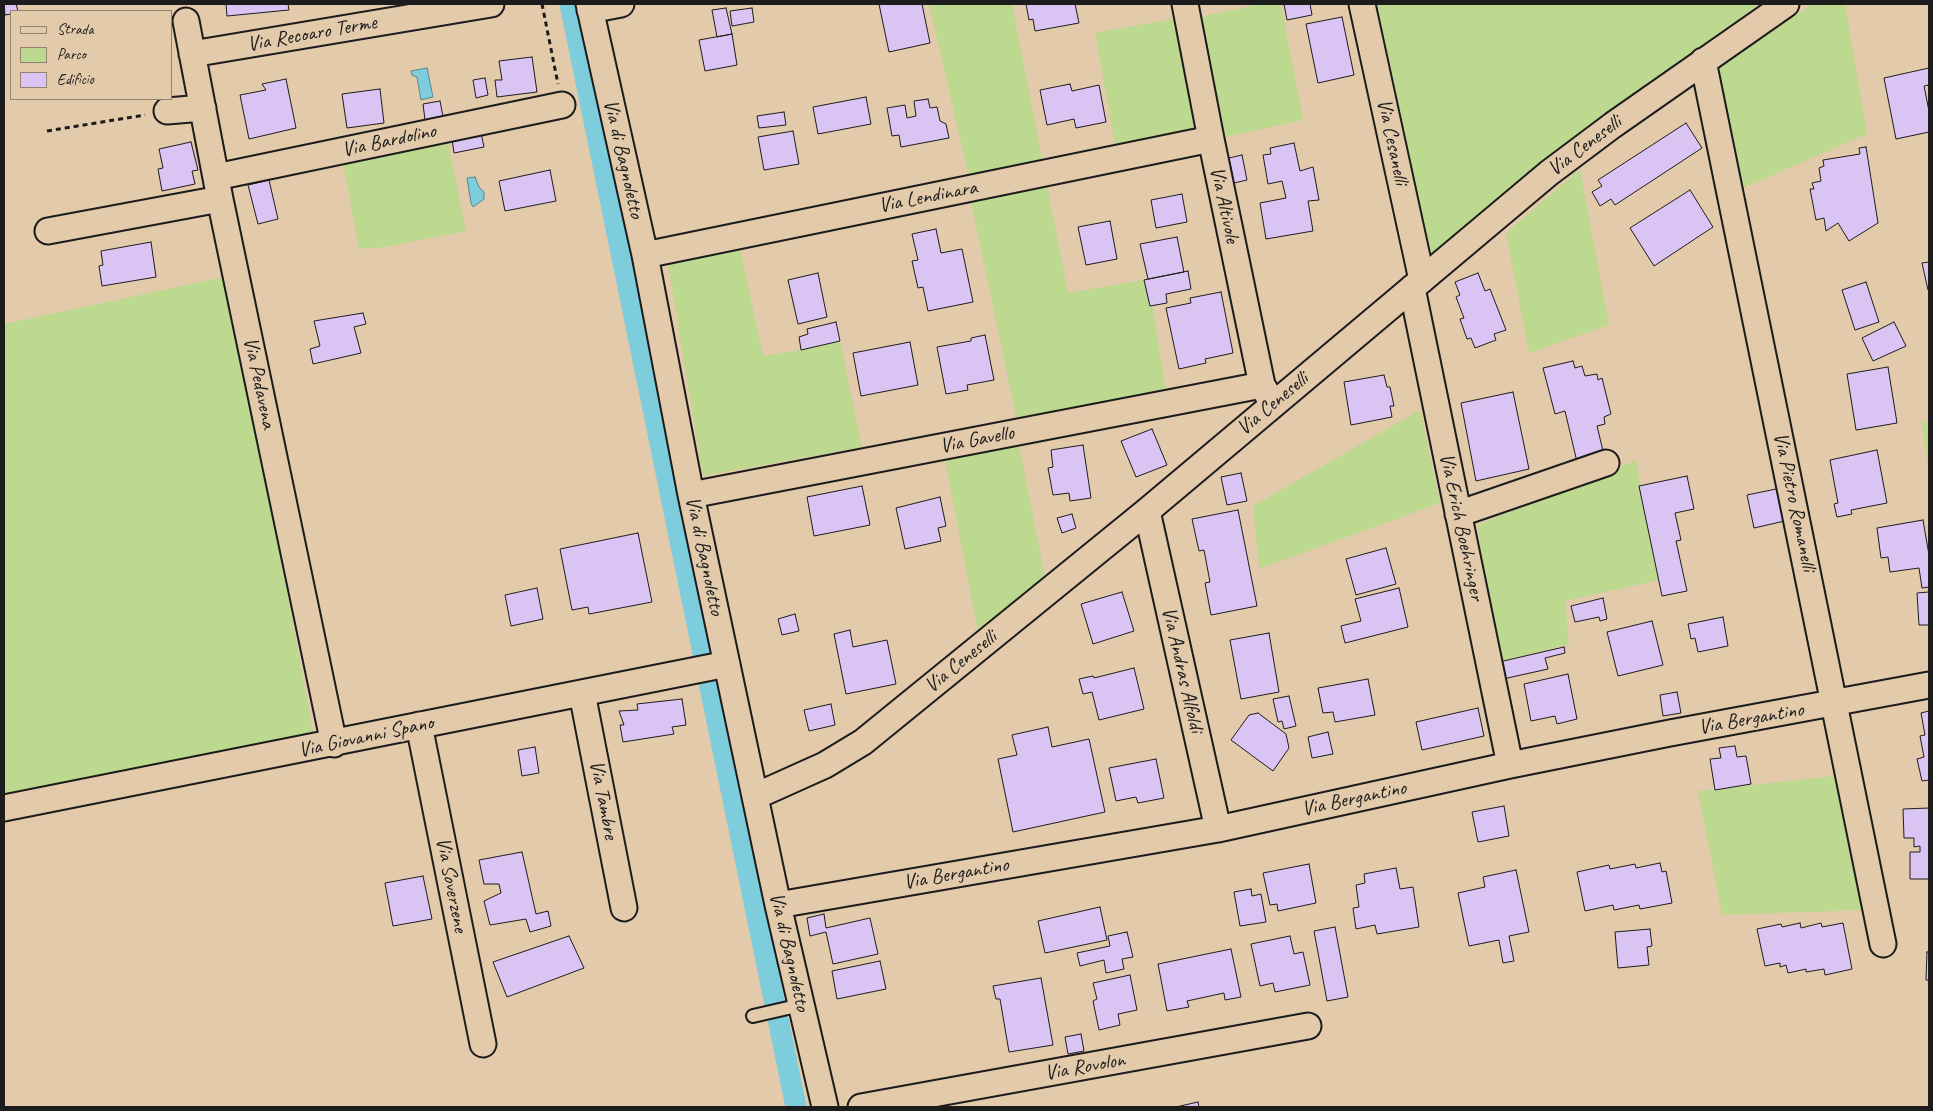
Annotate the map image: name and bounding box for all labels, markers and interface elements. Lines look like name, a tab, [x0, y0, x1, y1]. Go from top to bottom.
legend	[10, 10, 172, 100]
street label: Via Recoaro Terme	[245, 10, 379, 58]
text: Strada	[57, 20, 93, 39]
text: Parco	[57, 45, 86, 64]
text: Edificio	[57, 70, 94, 89]
street label: Via di Bagnoletto	[597, 97, 649, 221]
street label: Via Cesanelli	[1371, 97, 1413, 187]
street label: Via Ceneselli	[1543, 110, 1627, 182]
street label: Via Bardolino	[340, 119, 438, 163]
street label: Via Altivole	[1204, 165, 1244, 245]
street label: Via Lendinara	[877, 175, 979, 219]
street label: Via Pedavena	[237, 335, 281, 431]
street label: Via Ceneselli	[1232, 367, 1314, 441]
street label: Via Gavello	[938, 420, 1016, 460]
street label: Via Pietro Romanelli	[1767, 430, 1821, 574]
street label: Via Erich Boehringer	[1433, 451, 1489, 603]
street label: Via di Bagnoletto	[679, 494, 729, 618]
street label: Via Andras Alfoldi	[1155, 605, 1209, 735]
street label: Via Ceneselli	[920, 625, 1002, 699]
street label: Via Bergantino	[1697, 697, 1805, 741]
street label: Via Giovanni Spano	[296, 710, 436, 764]
street label: Via Tambre	[583, 758, 623, 842]
street label: Via Bergantino	[1299, 776, 1409, 822]
street label: Via Soverzene	[429, 835, 473, 935]
street label: Via Bergantino	[902, 852, 1010, 896]
street label: Via di Bagnoletto	[763, 890, 815, 1014]
street label: Via Rovolon	[1043, 1048, 1127, 1086]

